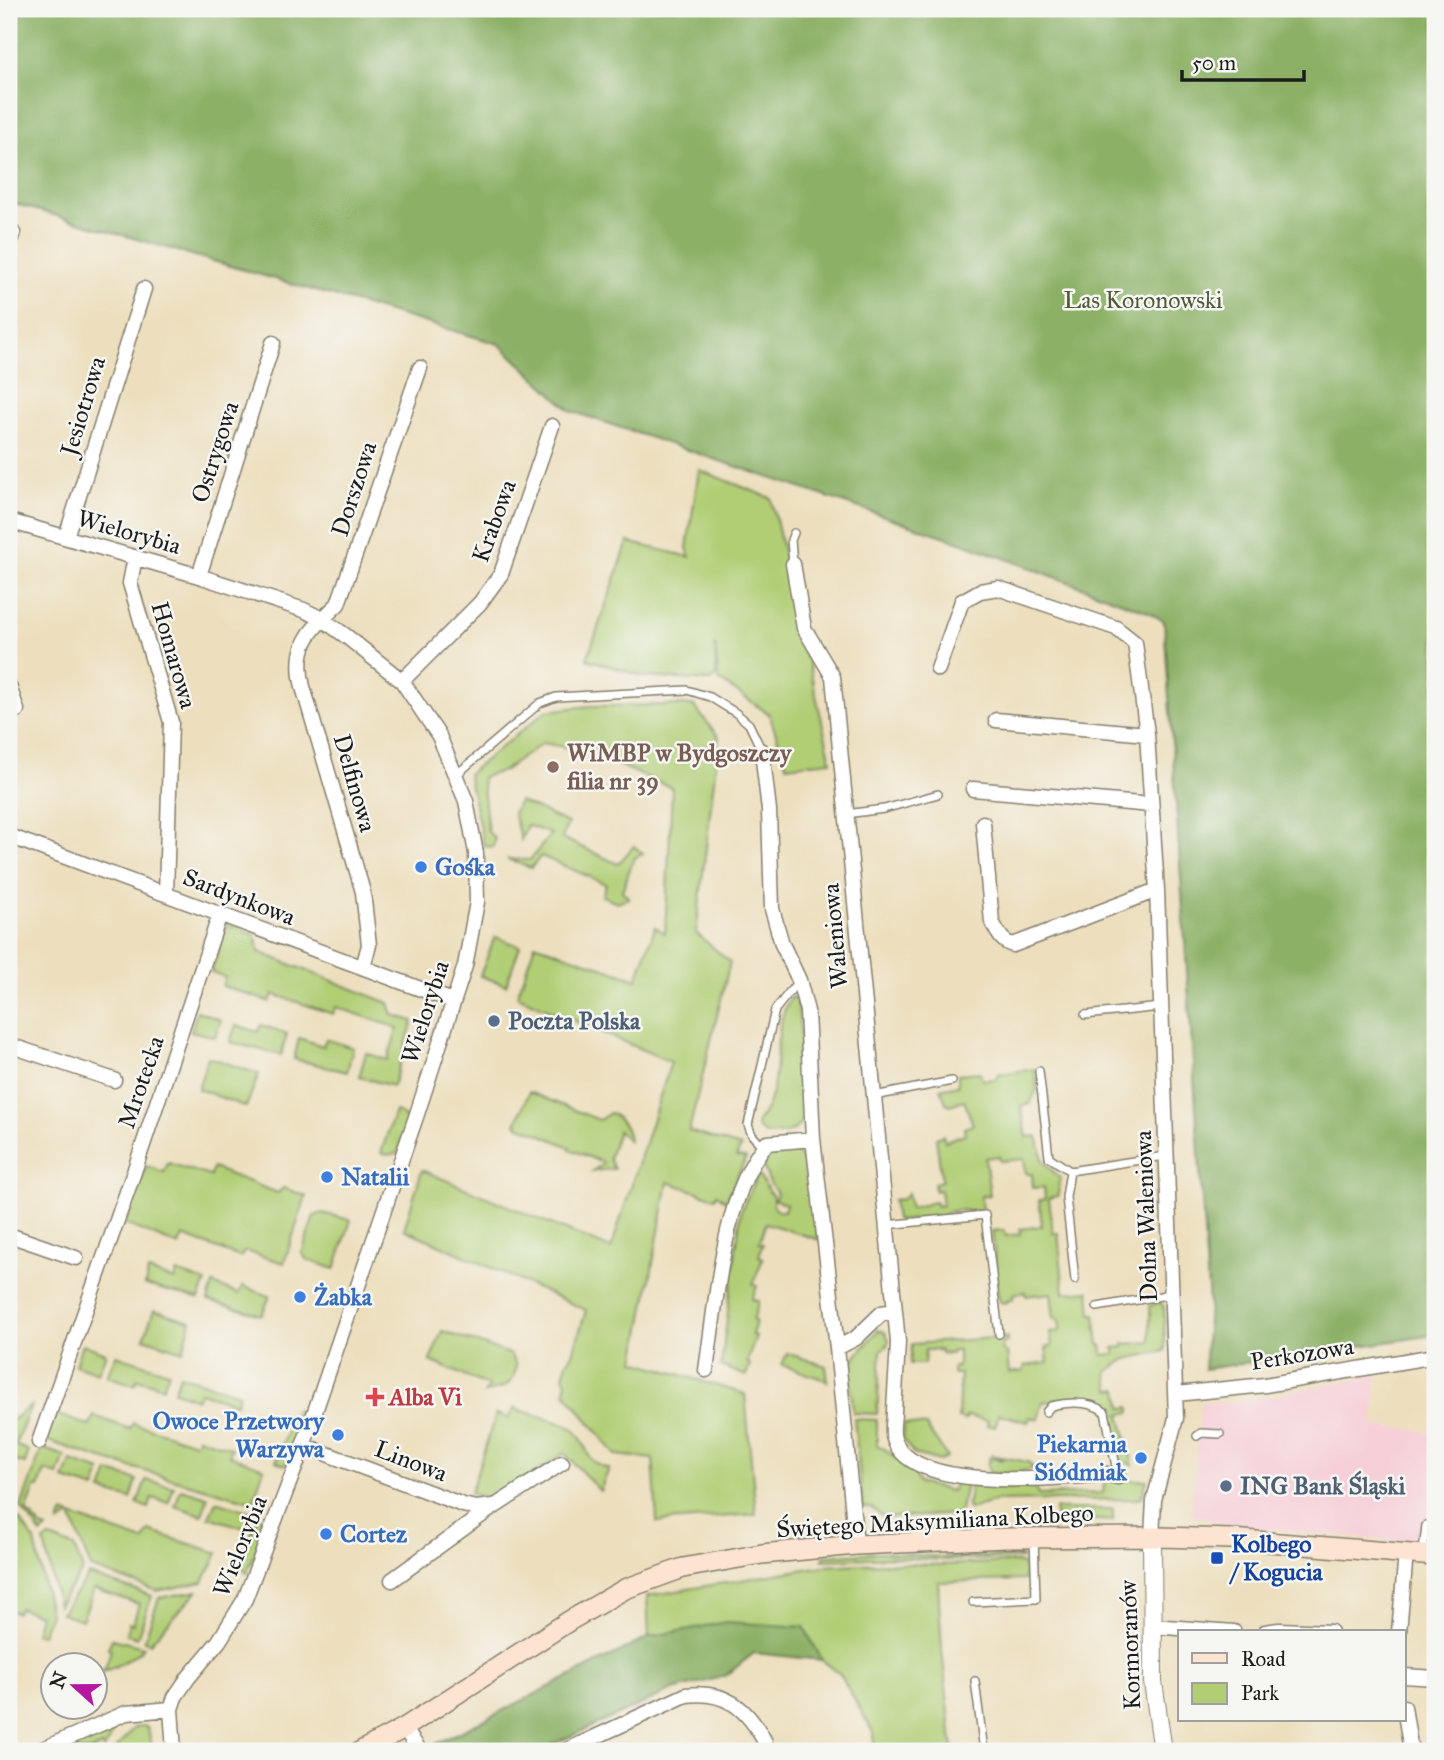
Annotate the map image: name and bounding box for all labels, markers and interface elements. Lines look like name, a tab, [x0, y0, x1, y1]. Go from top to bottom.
scale bar	[1182, 38, 1304, 82]
text: 50 m	[1192, 50, 1237, 76]
park label: Las Koronowski	[1063, 285, 1223, 315]
street label: Jesiotrowa	[53, 352, 113, 462]
street label: Ostrygowa	[185, 397, 246, 507]
street label: Dorszowa	[325, 437, 384, 540]
street label: Krabowa	[465, 475, 523, 566]
street label: Wielorybia	[74, 503, 185, 561]
street label: Homarowa	[144, 598, 204, 713]
street label: Delfinowa	[327, 731, 383, 836]
place label: WiMBP w Bydgoszczy filia nr 39	[567, 738, 793, 796]
marker: WiMBP w Bydgoszczy filia nr 39	[545, 759, 561, 775]
place label: Gośka	[435, 852, 496, 882]
marker: Gośka	[413, 859, 429, 875]
street label: Sardynkowa	[179, 862, 300, 932]
street label: Waleniowa	[815, 881, 855, 990]
street label: Wielorybia	[394, 956, 456, 1067]
place label: Poczta Polska	[508, 1006, 641, 1036]
marker: Poczta Polska	[486, 1013, 502, 1029]
street label: Mrotecka	[111, 1031, 171, 1132]
street label: Dolna Waleniowa	[1128, 1129, 1164, 1302]
place label: Natalii	[341, 1162, 410, 1192]
marker: Natalii	[319, 1169, 335, 1185]
place label: Żabka	[314, 1282, 373, 1312]
marker: Żabka	[292, 1289, 308, 1305]
street label: Perkozowa	[1248, 1331, 1357, 1377]
place label: Alba Vi	[387, 1382, 462, 1412]
marker: Alba Vi	[367, 1389, 383, 1405]
place label: Owoce Przetwory Warzywa	[152, 1406, 326, 1464]
marker: Owoce Przetwory Warzywa	[330, 1427, 346, 1443]
place label: Piekarnia Siódmiak	[1034, 1429, 1128, 1487]
street label: Linowa	[370, 1434, 452, 1489]
marker: Piekarnia Siódmiak	[1133, 1450, 1149, 1466]
place label: ING Bank Śląski	[1240, 1470, 1406, 1501]
marker: ING Bank Śląski	[1218, 1478, 1234, 1494]
street label: Wielorybia	[206, 1490, 274, 1601]
street label: Świętego Maksymiliana Kolbego	[776, 1498, 1094, 1544]
place label: Cortez	[340, 1519, 408, 1549]
marker: Cortez	[318, 1526, 334, 1542]
place label: Kolbego / Kogucia	[1229, 1529, 1324, 1587]
marker: Kolbego / Kogucia	[1209, 1550, 1225, 1566]
street label: Kormoranów	[1113, 1578, 1147, 1711]
legend	[1178, 1630, 1406, 1722]
text: Road	[1241, 1646, 1286, 1672]
north arrow	[38, 1652, 108, 1722]
text: N	[45, 1668, 72, 1692]
text: Park	[1241, 1680, 1279, 1706]

